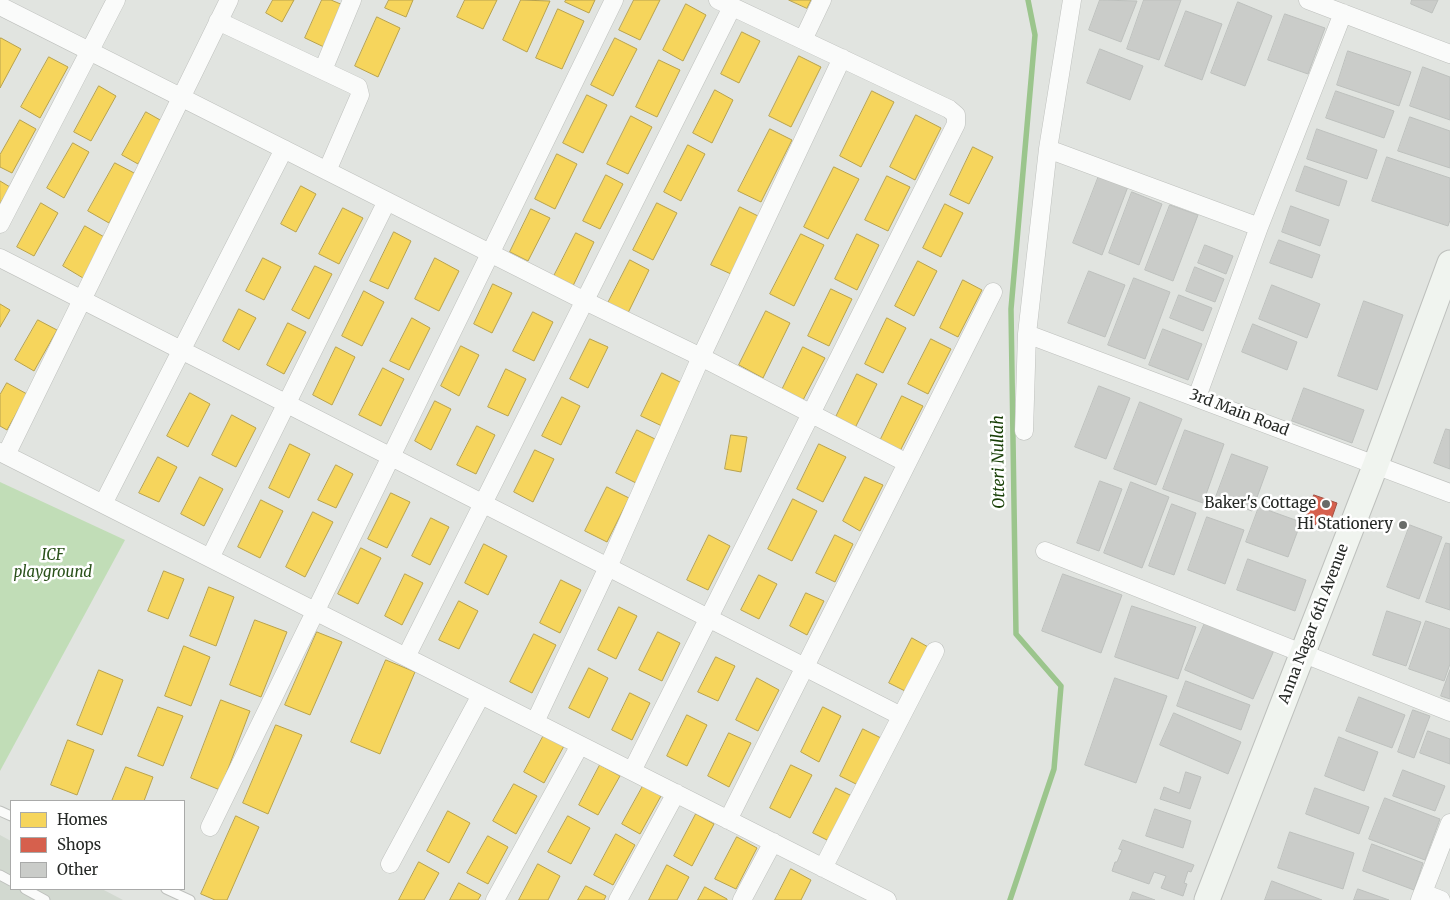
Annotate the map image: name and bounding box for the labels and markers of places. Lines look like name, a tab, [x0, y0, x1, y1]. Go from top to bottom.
place label: Baker's Cottage	[1204, 495, 1316, 513]
marker: Baker's Cottage	[1320, 498, 1332, 510]
place label: Hi Stationery	[1297, 516, 1393, 534]
marker: Hi Stationery	[1397, 519, 1409, 531]

